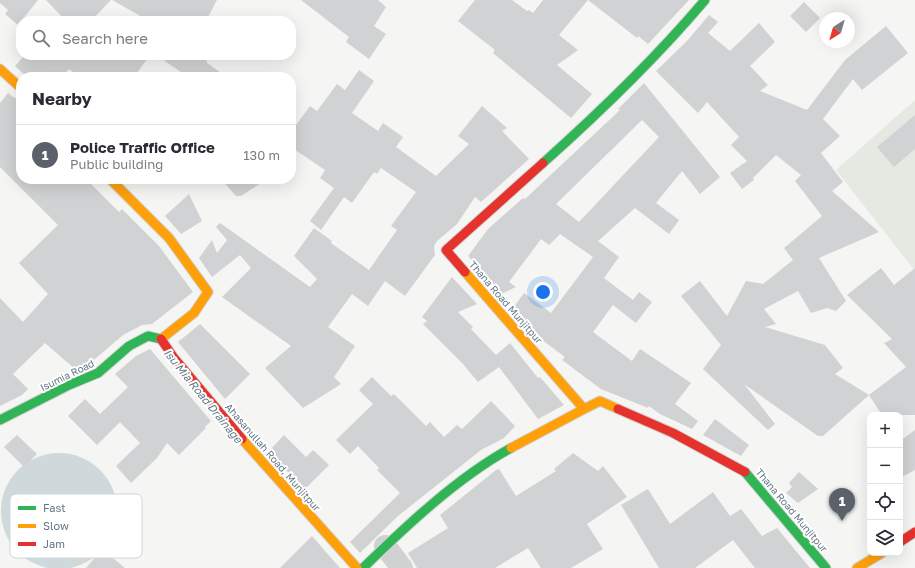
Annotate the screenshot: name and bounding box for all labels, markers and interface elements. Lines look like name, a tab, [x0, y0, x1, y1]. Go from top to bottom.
north arrow	[819, 12, 855, 48]
search box	[16, 16, 296, 60]
icon: search	[30, 27, 52, 49]
text: Search here	[62, 29, 148, 47]
text: Nearby	[32, 88, 92, 109]
text: Police Traffic Office	[70, 138, 215, 156]
text: 1	[42, 147, 48, 163]
text: 130 m	[243, 147, 280, 163]
text: Public building	[70, 156, 163, 172]
street label: Thana Road Munjitpur	[467, 258, 545, 346]
your location	[533, 282, 553, 302]
water label: Isu Mia Road Drainage	[161, 346, 246, 447]
street label: Isumia Road	[38, 357, 96, 393]
street label: Ahasanullah Road, Munjitpur	[223, 401, 323, 513]
map controls	[867, 412, 903, 556]
button: +	[867, 412, 903, 448]
button: −	[867, 448, 903, 484]
street label: Thana Road Munjitpur	[753, 466, 831, 554]
button: locate	[867, 484, 903, 520]
pin: 1	[829, 488, 855, 521]
legend	[10, 494, 142, 558]
text: Fast	[43, 501, 66, 514]
text: Slow	[43, 519, 69, 532]
button: layers	[867, 520, 903, 556]
text: Jam	[43, 537, 65, 550]

